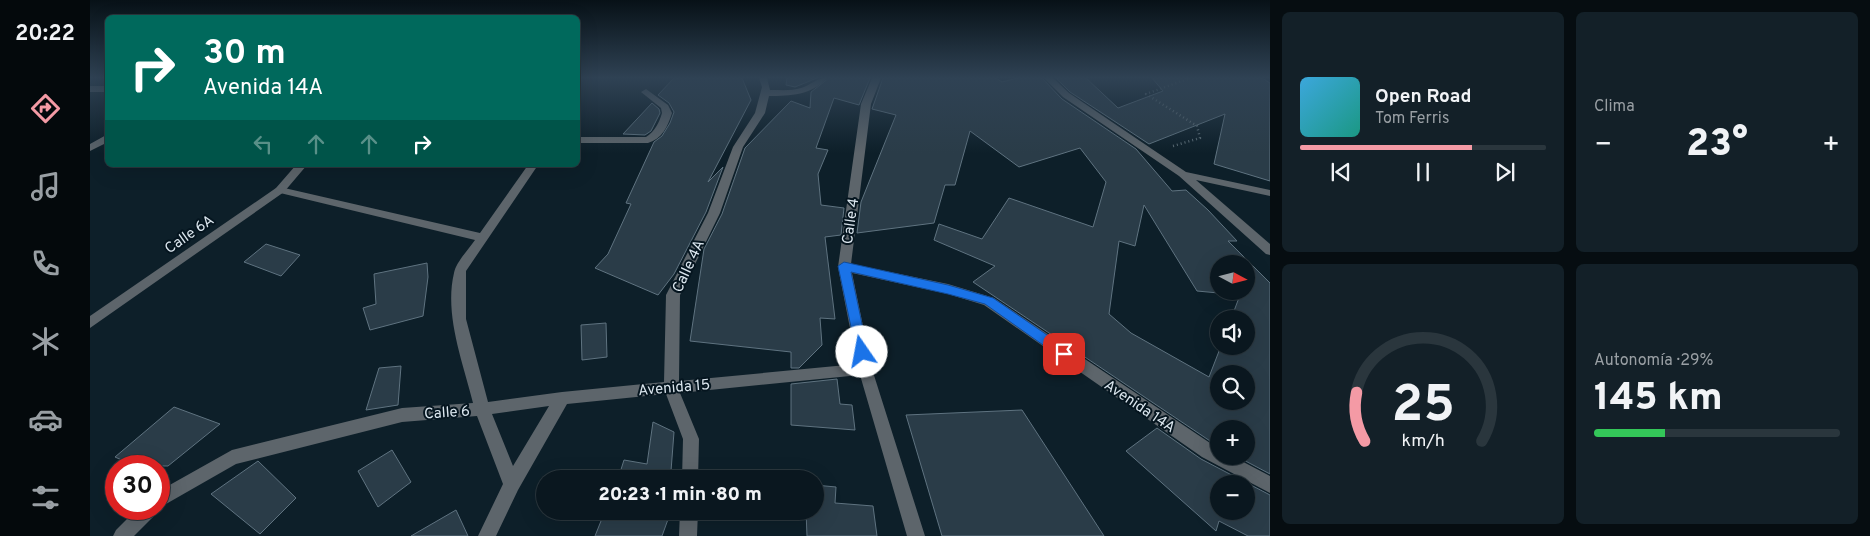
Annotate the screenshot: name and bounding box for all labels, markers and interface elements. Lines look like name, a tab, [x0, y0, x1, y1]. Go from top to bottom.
text: 20:22	[15, 21, 75, 48]
text: 30 m	[203, 32, 286, 76]
icon: right	[120, 35, 185, 100]
text: Avenida 14A	[203, 75, 323, 102]
text: Open Road	[1375, 85, 1471, 109]
icon: directions	[28, 91, 63, 126]
text: Clima	[1594, 97, 1635, 117]
text: Tom Ferris	[1375, 109, 1449, 129]
text: 23°	[1686, 121, 1748, 170]
text: −	[1594, 128, 1612, 164]
text: +	[1822, 128, 1840, 164]
icon: left	[249, 130, 277, 158]
icon: ahead	[302, 130, 330, 158]
icon: ahead	[355, 130, 383, 158]
icon: right	[408, 130, 436, 158]
icon: previous	[1327, 158, 1355, 186]
icon: pause	[1409, 158, 1437, 186]
icon: next	[1491, 158, 1519, 186]
icon: music	[28, 169, 63, 204]
street label: Calle 4	[839, 197, 864, 245]
street label: Calle 6A	[162, 211, 218, 259]
street label: Calle 4A	[669, 237, 710, 296]
icon: phone	[28, 246, 63, 281]
north arrow	[1210, 255, 1255, 300]
map controls	[1210, 255, 1255, 520]
button: sound	[1210, 310, 1255, 355]
icon: climate	[28, 324, 63, 359]
position arrow	[835, 325, 887, 377]
pin	[1043, 333, 1085, 375]
icon: arrive	[1050, 340, 1078, 368]
text: Autonomía · 29%	[1594, 351, 1713, 371]
button: search	[1210, 365, 1255, 410]
text: 25	[1391, 374, 1455, 440]
text: 145 km	[1594, 375, 1723, 424]
street label: Avenida 15	[637, 376, 711, 401]
street label: Avenida 14A	[1100, 376, 1178, 438]
icon: car	[28, 402, 63, 437]
street label: Calle 6	[423, 402, 471, 425]
button: +	[1210, 420, 1255, 465]
text: km/h	[1401, 430, 1445, 453]
speed limit sign: 30	[105, 455, 170, 520]
button: −	[1210, 475, 1255, 520]
icon: filters	[28, 480, 63, 515]
text: 20:23 · 1 min · 80 m	[598, 483, 762, 507]

